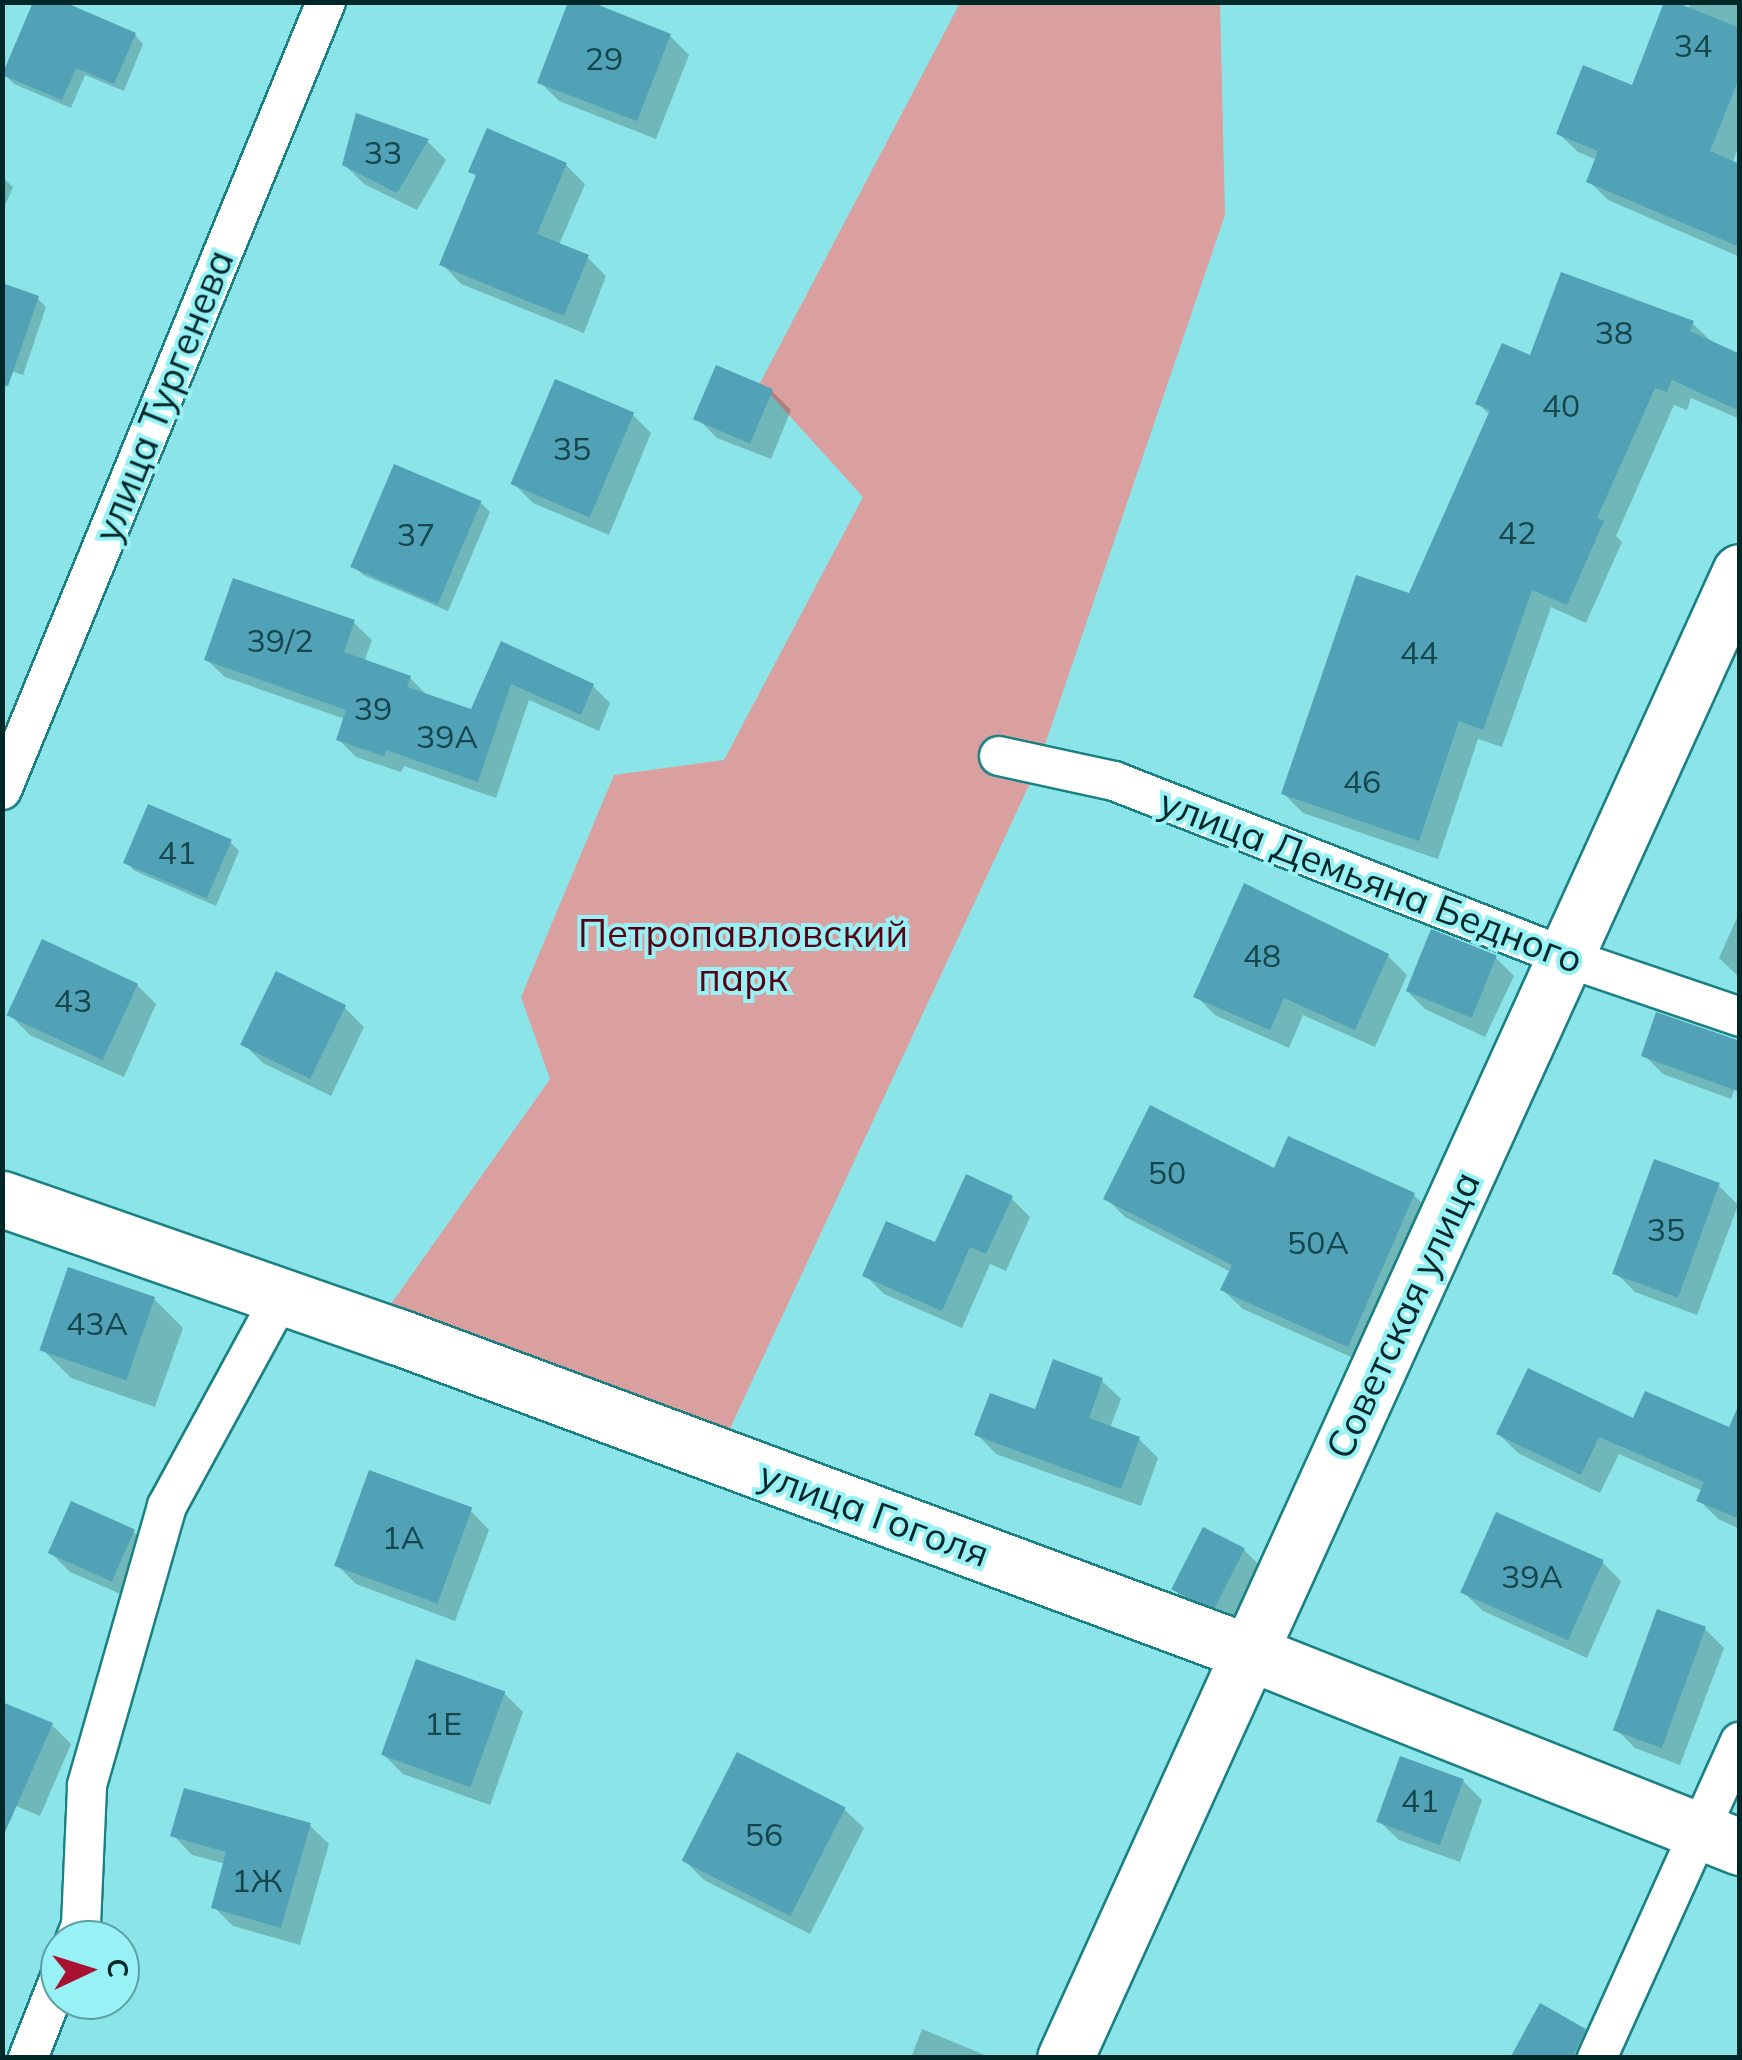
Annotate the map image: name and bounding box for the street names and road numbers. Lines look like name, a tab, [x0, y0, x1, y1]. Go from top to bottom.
street label: улица Тургенева	[85, 243, 243, 549]
street label: улица Демьяна Бедного	[1153, 779, 1589, 983]
street label: Советская улица	[1317, 1164, 1489, 1466]
street label: улица Гоголя	[753, 1451, 995, 1577]

